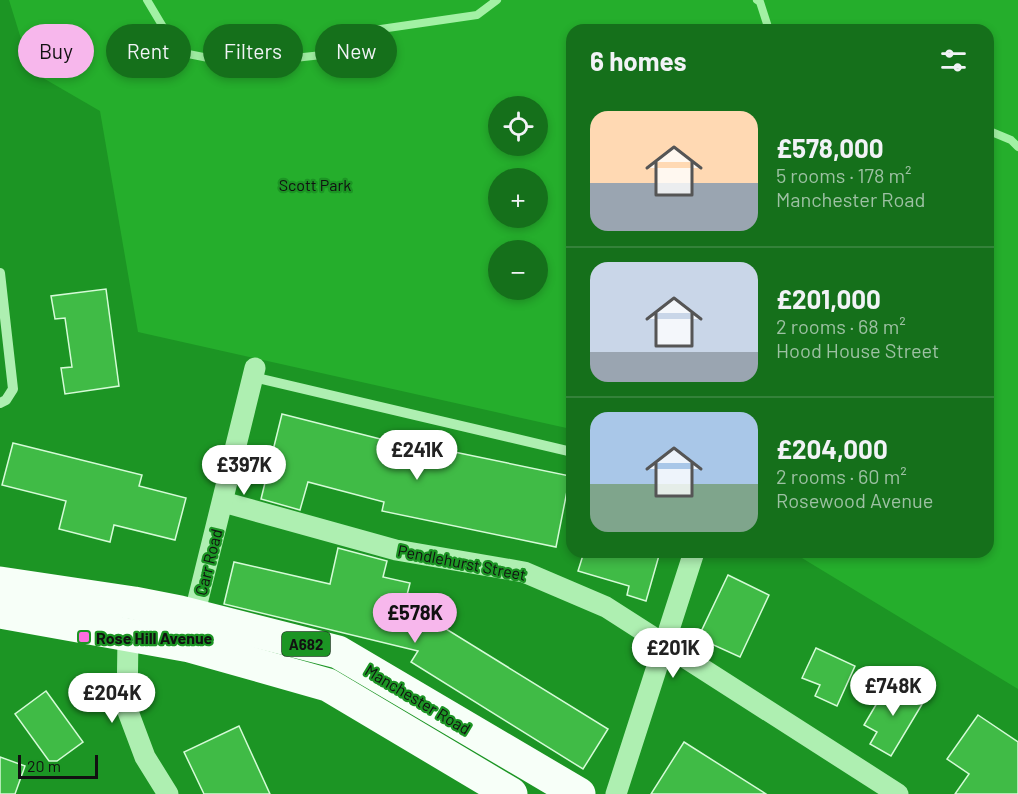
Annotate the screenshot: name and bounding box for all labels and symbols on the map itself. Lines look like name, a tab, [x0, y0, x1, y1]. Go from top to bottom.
park label: Scott Park	[279, 175, 351, 194]
pin: £241K	[375, 430, 459, 481]
pin: £397K	[202, 445, 286, 496]
street label: Carr Road	[191, 527, 225, 597]
street label: Pendlehurst Street	[396, 540, 528, 584]
pin: £578K	[373, 593, 457, 644]
place label: Rose Hill Avenue	[96, 628, 213, 647]
pin: £201K	[631, 628, 715, 679]
marker: Rose Hill Avenue	[77, 630, 91, 644]
road number: A682	[282, 632, 330, 656]
street label: Manchester Road	[362, 660, 474, 738]
pin: £748K	[851, 666, 935, 717]
pin: £204K	[70, 673, 154, 724]
scale bar	[18, 752, 98, 780]

